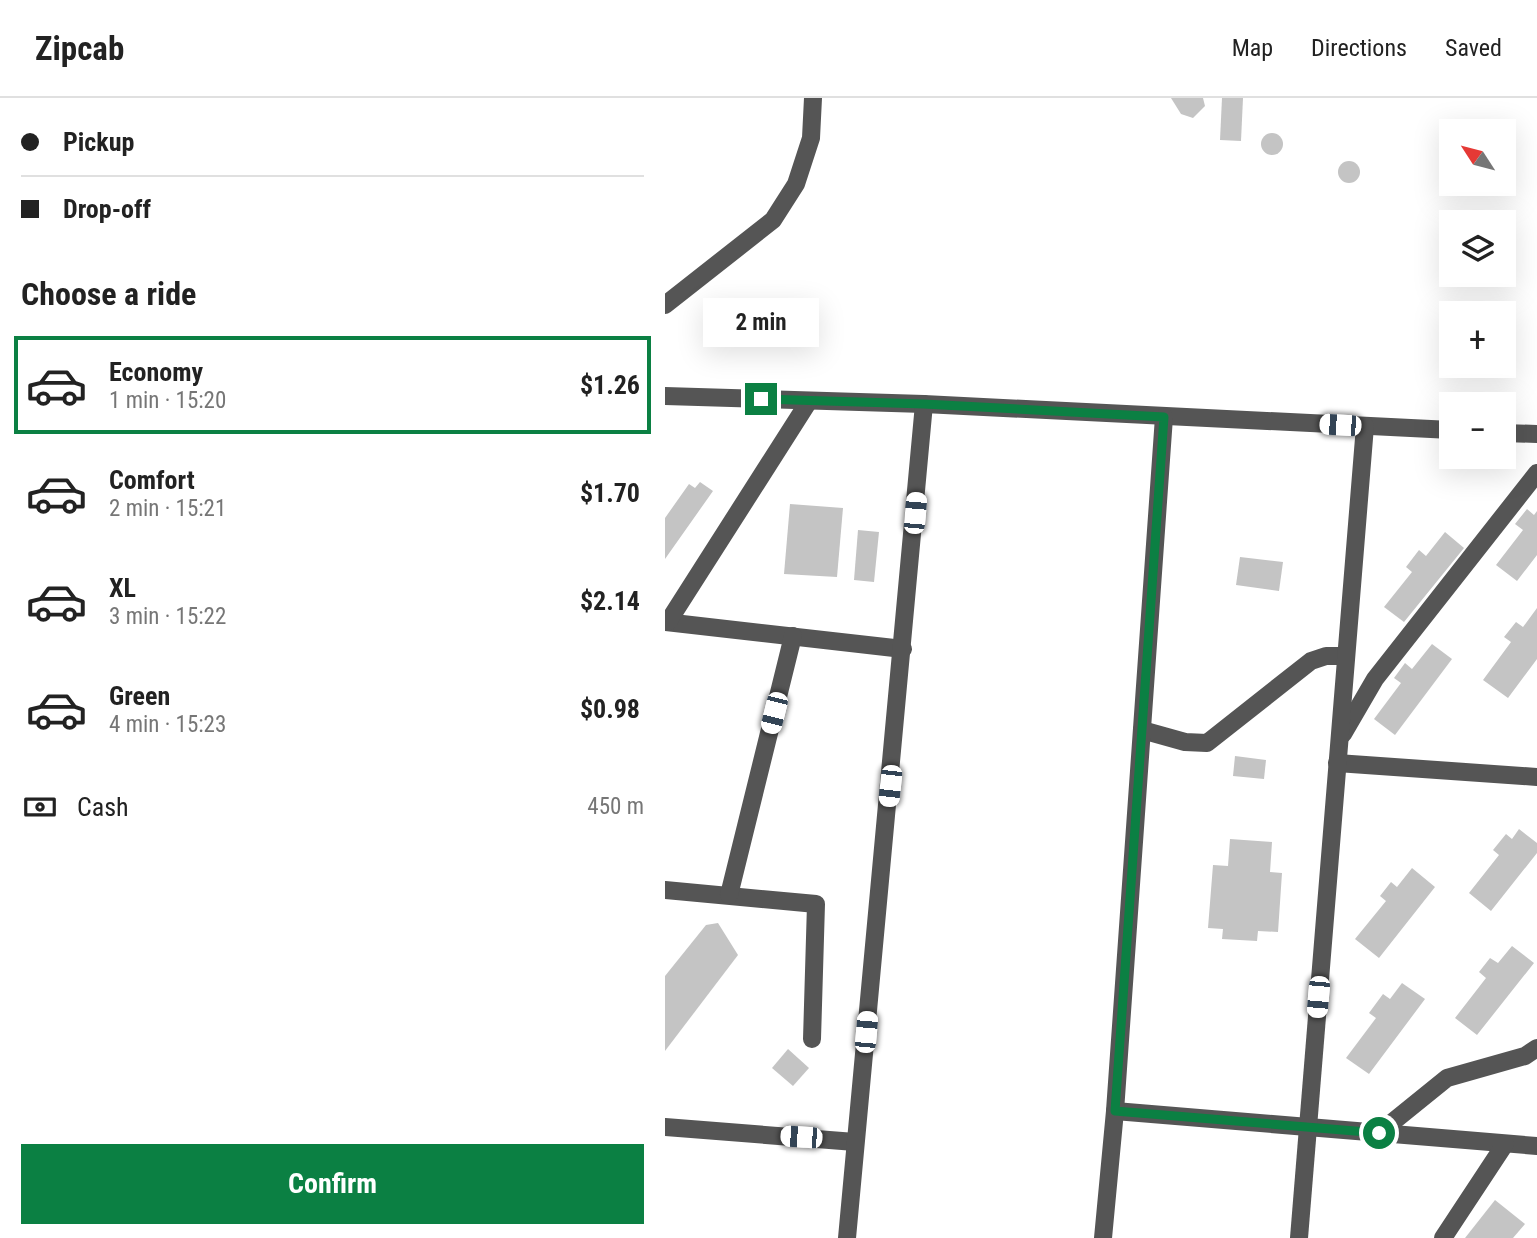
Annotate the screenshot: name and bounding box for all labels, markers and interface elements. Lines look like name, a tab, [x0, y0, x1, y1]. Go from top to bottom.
text: Zipcab	[35, 29, 124, 68]
text: Map	[1232, 34, 1273, 62]
text: Directions	[1311, 34, 1407, 62]
text: Saved	[1445, 34, 1502, 62]
north arrow	[1439, 119, 1515, 196]
map controls	[1439, 119, 1516, 469]
text: Pickup	[63, 127, 134, 157]
text: Drop-off	[63, 194, 151, 224]
button: layers	[1439, 210, 1516, 287]
text: Choose a ride	[21, 275, 196, 313]
callout: 2 min	[703, 298, 819, 346]
button: +	[1439, 301, 1516, 378]
text: 2 min	[735, 309, 787, 336]
icon: car	[25, 354, 88, 417]
text: Economy	[109, 357, 203, 387]
text: $1.26	[580, 370, 640, 400]
route end	[745, 383, 777, 415]
text: 1 min · 15:20	[109, 387, 226, 414]
button: −	[1439, 392, 1516, 469]
car	[1319, 413, 1362, 437]
icon: car	[25, 462, 88, 525]
text: Comfort	[109, 465, 195, 495]
text: $1.70	[580, 478, 640, 508]
car	[903, 491, 928, 535]
text: 2 min · 15:21	[109, 495, 226, 522]
icon: car	[25, 570, 88, 633]
text: XL	[109, 573, 136, 603]
text: $2.14	[580, 586, 640, 616]
text: 3 min · 15:22	[109, 603, 226, 630]
icon: car	[25, 678, 88, 741]
text: Green	[109, 681, 170, 711]
car	[759, 690, 790, 736]
text: $0.98	[580, 694, 640, 724]
text: 4 min · 15:23	[109, 711, 226, 738]
car	[878, 764, 903, 808]
icon: cash	[21, 788, 59, 826]
text: Cash	[77, 792, 129, 822]
text: 450 m	[587, 793, 644, 820]
car	[1306, 975, 1331, 1019]
car	[854, 1010, 879, 1054]
route start	[1363, 1117, 1395, 1149]
car	[780, 1125, 823, 1149]
button: Confirm	[21, 1144, 644, 1224]

